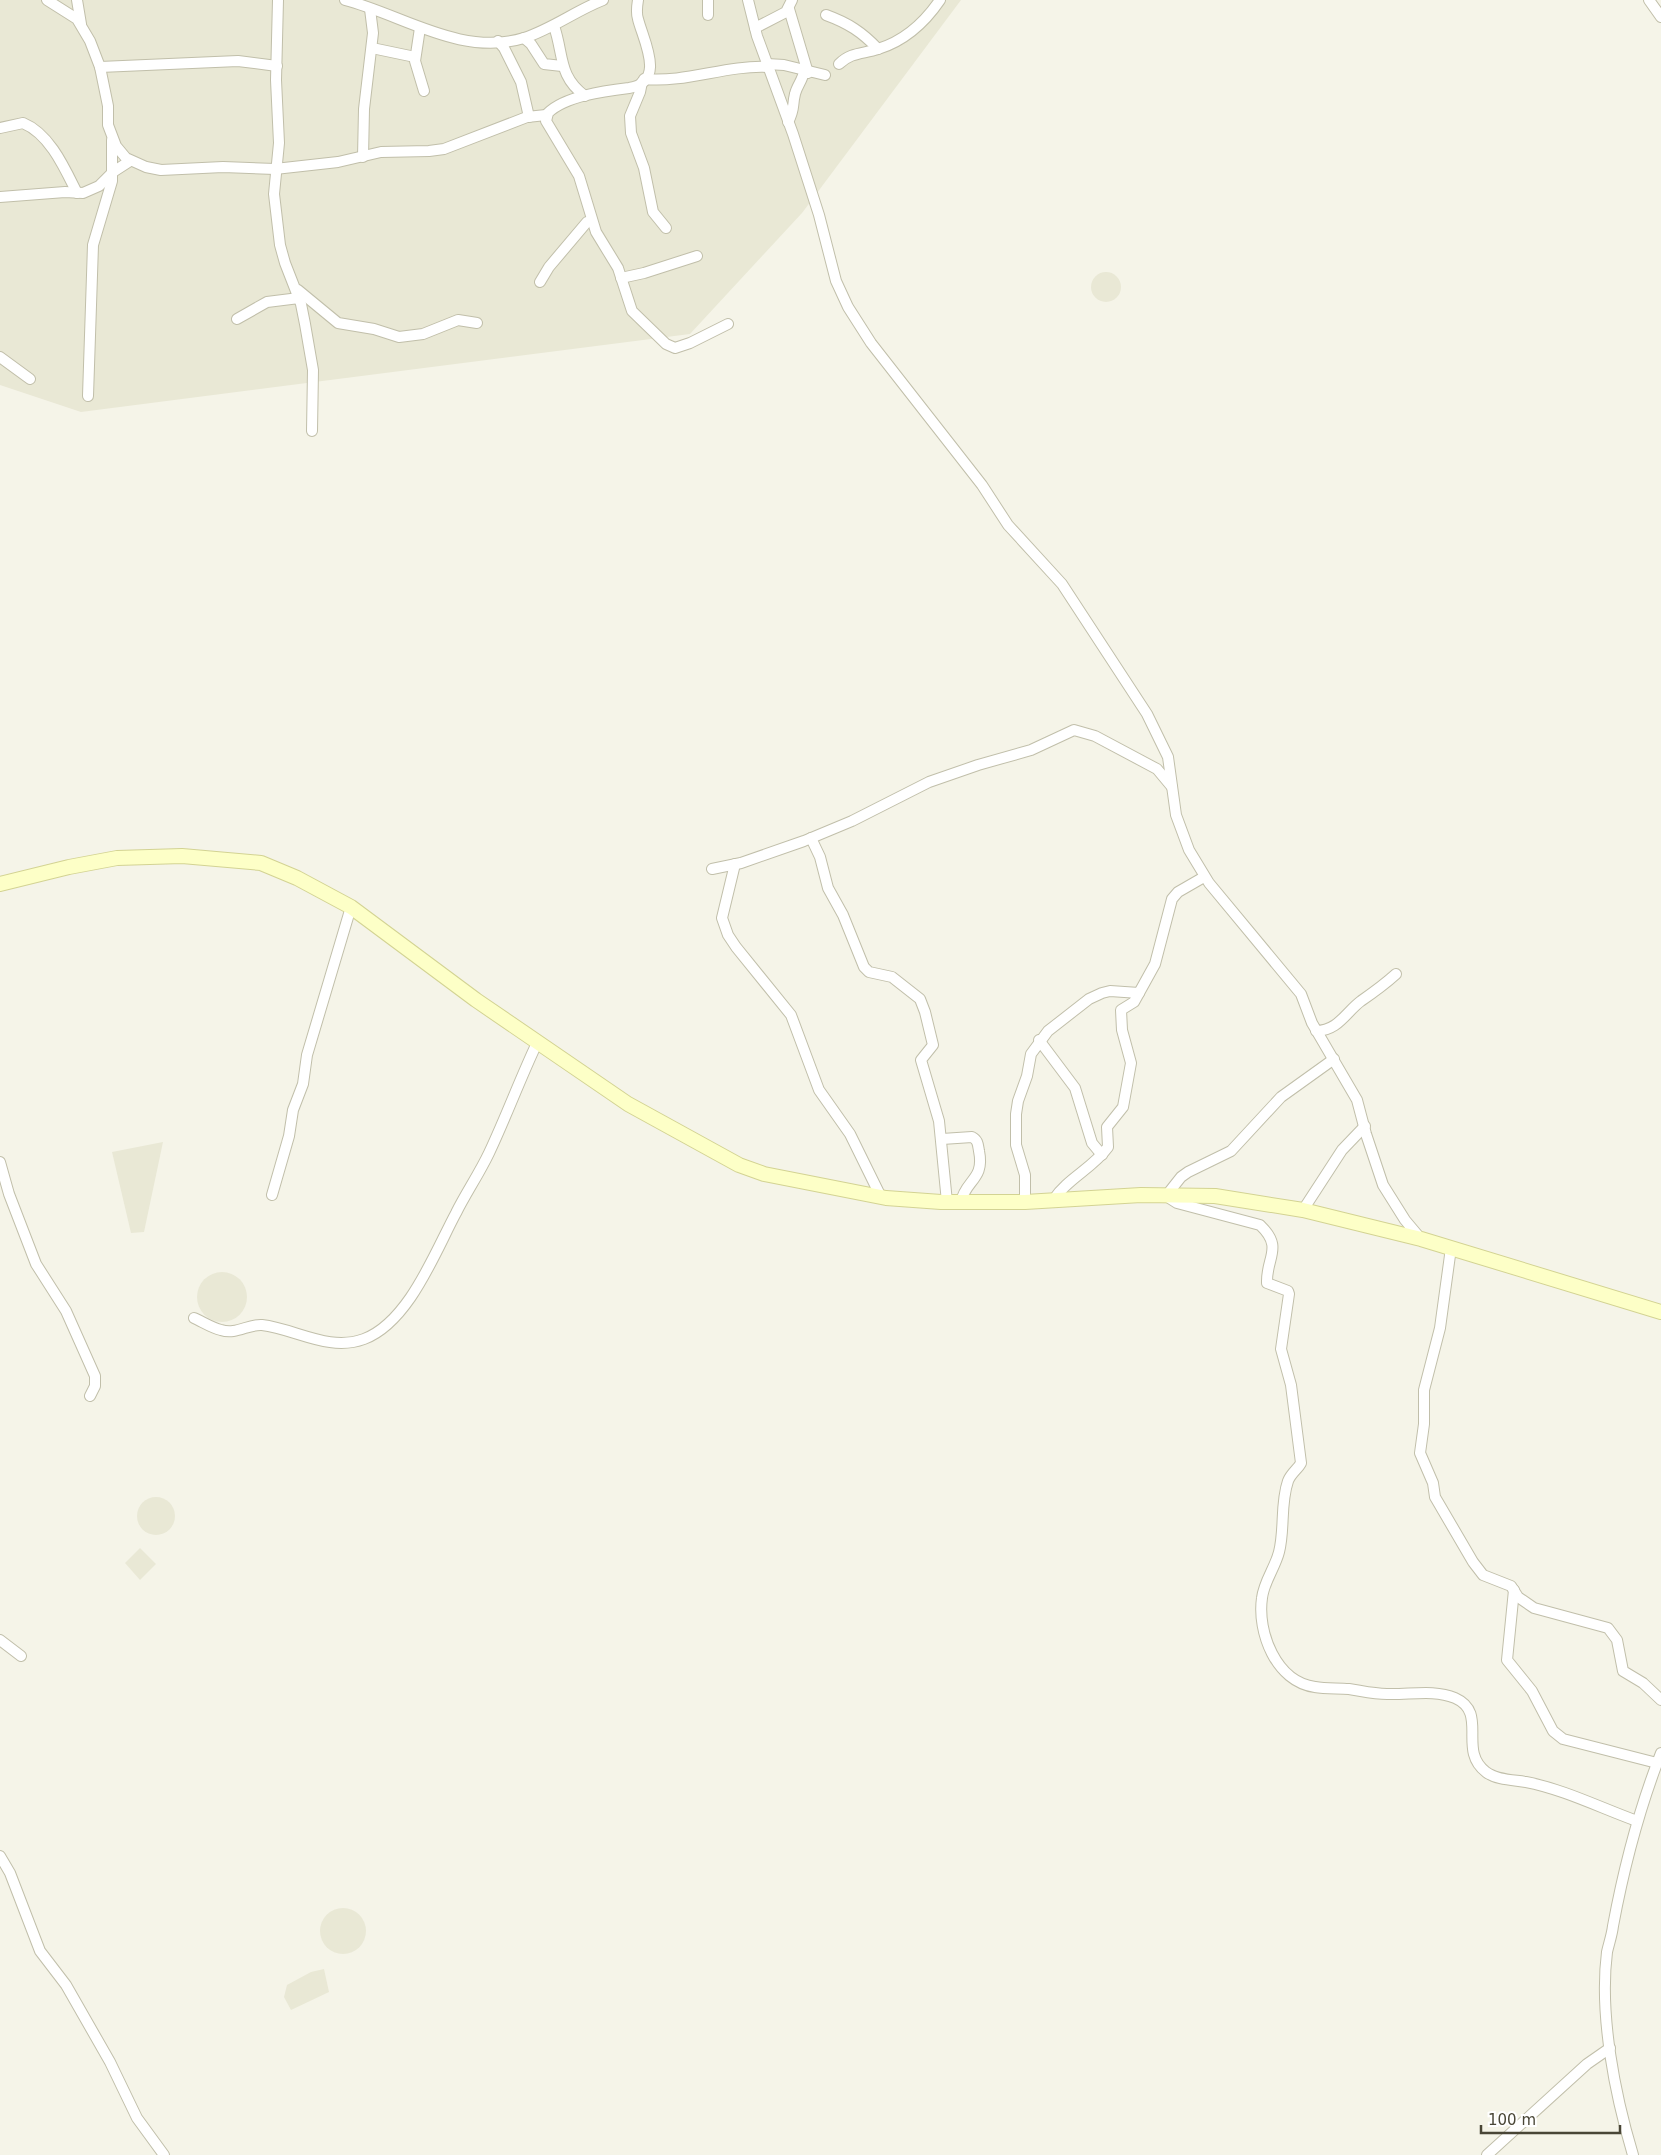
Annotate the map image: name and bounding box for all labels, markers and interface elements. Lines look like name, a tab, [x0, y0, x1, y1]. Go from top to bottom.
scale bar	[1481, 2102, 1620, 2134]
text: 100 m	[1488, 2111, 1536, 2129]

